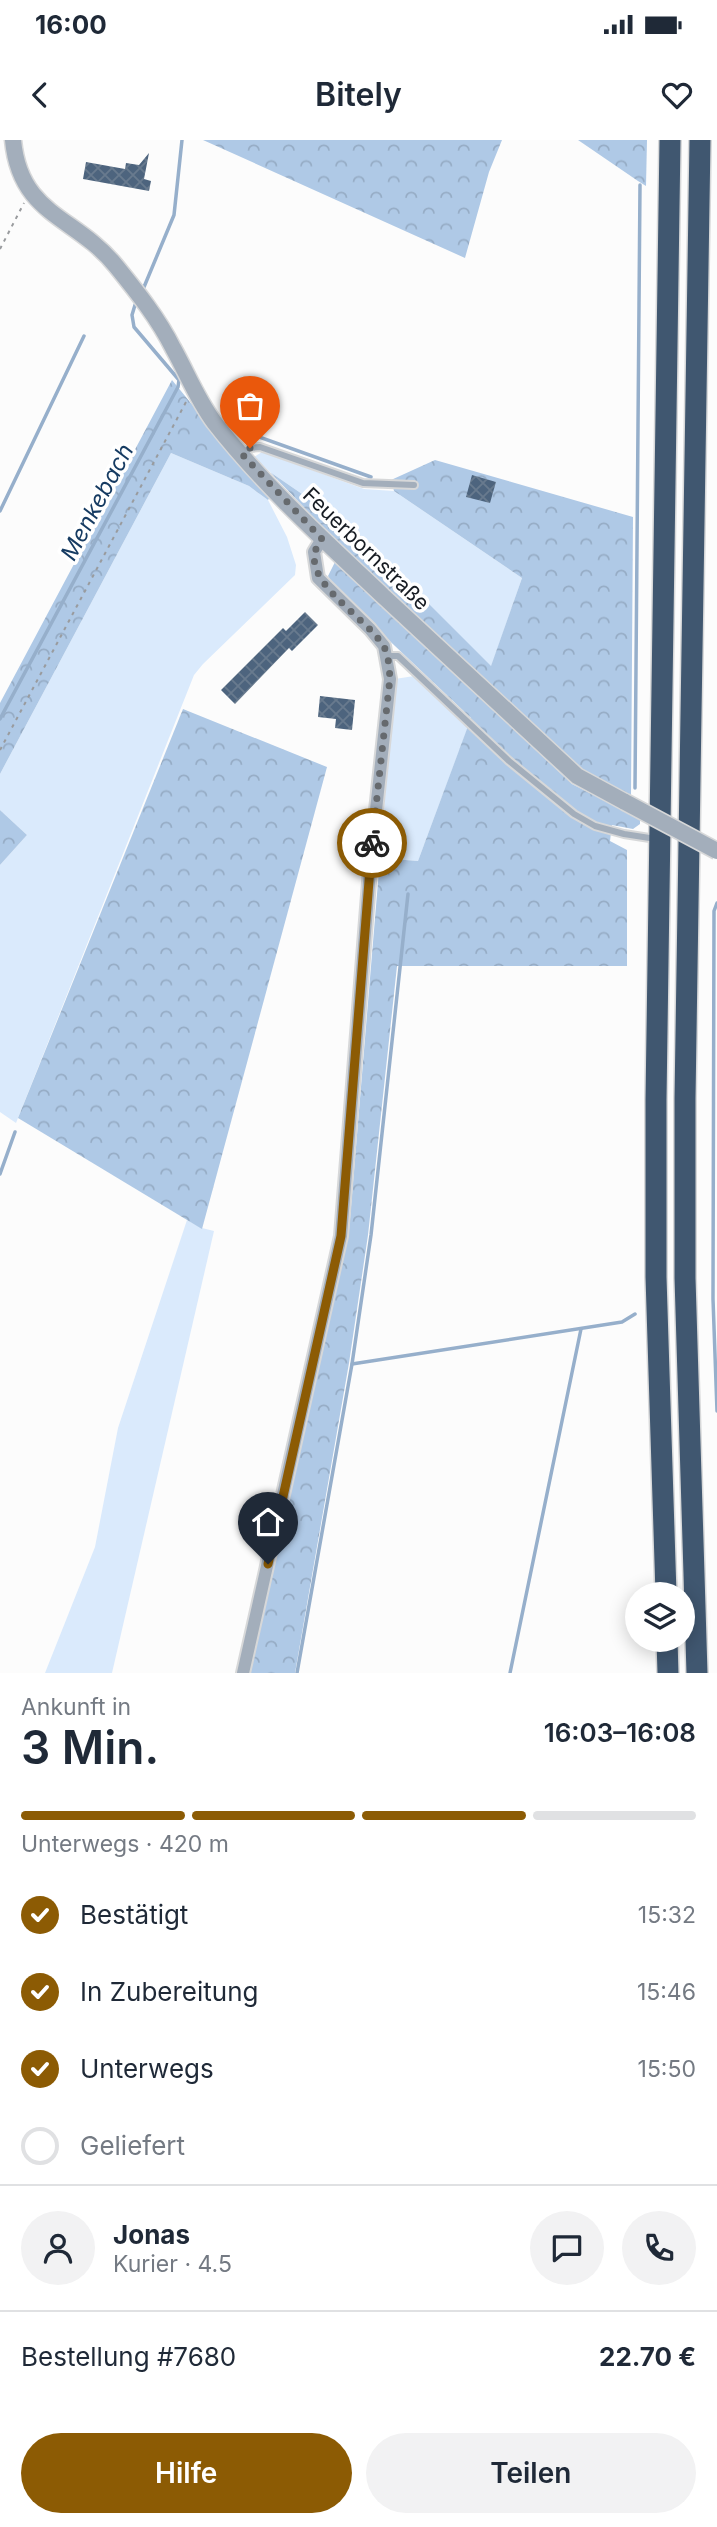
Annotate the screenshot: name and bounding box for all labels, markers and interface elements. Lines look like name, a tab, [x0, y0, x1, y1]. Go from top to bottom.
text: 16:00	[35, 9, 107, 40]
text: Bitely	[315, 75, 402, 114]
icon: back	[21, 76, 59, 114]
icon: heart	[658, 76, 696, 114]
pin	[220, 376, 280, 448]
icon: bag	[231, 387, 269, 425]
water label: Menkebach	[55, 439, 139, 565]
street label: Feuerbornstraße	[298, 482, 435, 615]
courier	[337, 808, 407, 878]
icon: bike	[353, 824, 391, 862]
pin	[238, 1492, 298, 1564]
icon: home	[249, 1503, 287, 1541]
map controls	[625, 1582, 695, 1652]
button: layers	[625, 1582, 695, 1652]
text: Ankunft in	[21, 1693, 131, 1721]
text: 16:03–16:08	[544, 1717, 696, 1748]
text: 3 Min.	[21, 1719, 159, 1775]
text: Unterwegs · 420 m	[21, 1830, 229, 1858]
icon: check	[21, 1896, 59, 1934]
text: Bestätigt	[80, 1899, 188, 1930]
text: 15:32	[638, 1901, 696, 1929]
icon: check	[21, 1973, 59, 2011]
text: In Zubereitung	[80, 1976, 258, 2007]
text: 15:46	[637, 1978, 696, 2006]
icon: check	[21, 2050, 59, 2088]
text: Unterwegs	[80, 2053, 214, 2084]
text: 15:50	[638, 2055, 696, 2083]
text: Geliefert	[80, 2130, 185, 2161]
button: person	[21, 2211, 95, 2285]
button: chat	[530, 2211, 604, 2285]
button: phone	[622, 2211, 696, 2285]
text: Jonas	[113, 2219, 190, 2250]
text: Kurier · 4.5	[113, 2250, 232, 2278]
text: Bestellung #7680	[21, 2341, 236, 2372]
text: 22.70 €	[599, 2341, 696, 2372]
button: Hilfe	[21, 2433, 352, 2513]
button: Teilen	[366, 2433, 696, 2513]

